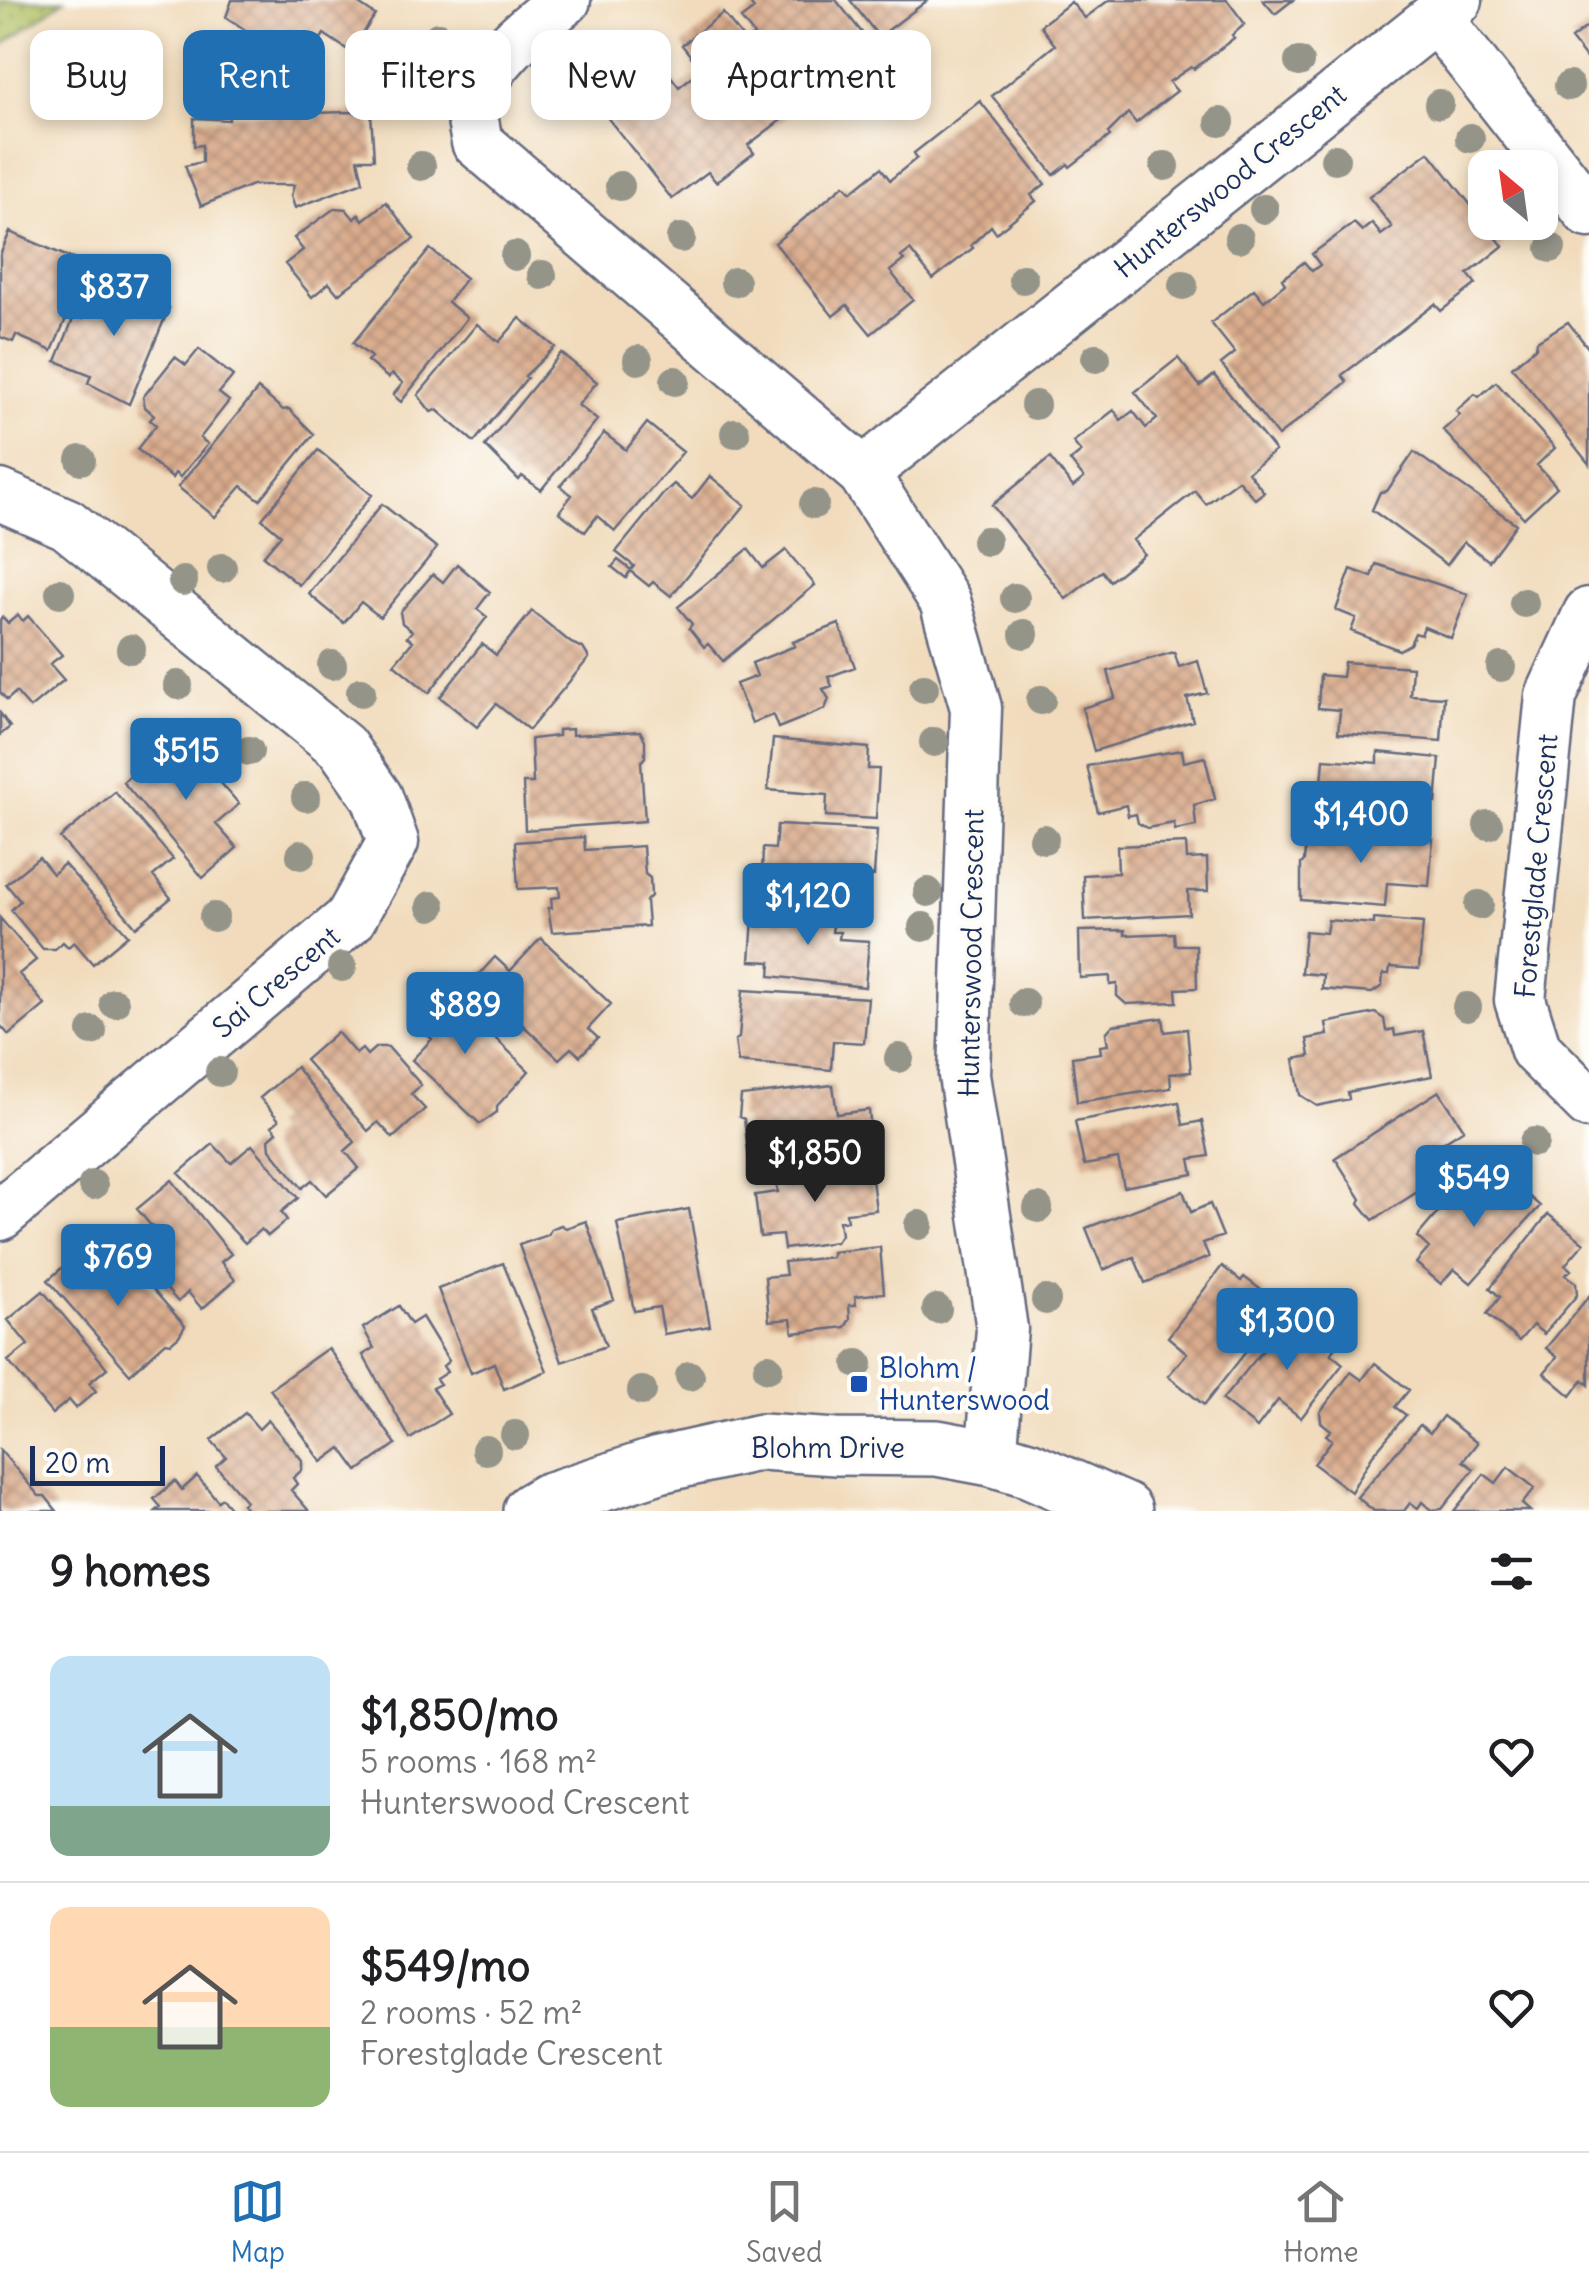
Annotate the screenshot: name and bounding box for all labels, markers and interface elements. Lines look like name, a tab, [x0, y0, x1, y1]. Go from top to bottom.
chip: Buy	[30, 30, 163, 120]
chip: Rent	[183, 30, 325, 120]
chip: Filters	[345, 30, 511, 120]
chip: New	[531, 30, 671, 120]
chip: Apartment	[691, 30, 931, 120]
street label: Hunterswood Crescent	[1107, 76, 1353, 286]
north arrow	[1468, 150, 1558, 240]
map controls	[1468, 150, 1558, 240]
pin: $837	[55, 254, 173, 339]
text: $837	[79, 266, 149, 307]
pin: $515	[127, 718, 245, 803]
text: $515	[152, 730, 220, 771]
street label: Forestglade Crescent	[1507, 732, 1565, 1000]
pin: $1,400	[1280, 781, 1442, 866]
text: $1,400	[1313, 793, 1409, 834]
street label: Hunterswood Crescent	[950, 809, 992, 1097]
pin: $1,120	[727, 863, 889, 948]
text: $1,120	[765, 875, 851, 916]
street label: Sai Crescent	[205, 918, 347, 1046]
pin: $889	[406, 972, 524, 1057]
text: $889	[429, 984, 502, 1025]
pin: $1,850	[734, 1120, 896, 1205]
text: $1,850	[768, 1132, 862, 1173]
pin: $549	[1415, 1145, 1533, 1230]
text: $549	[1437, 1157, 1511, 1198]
pin: $769	[59, 1224, 177, 1309]
text: $769	[83, 1236, 153, 1277]
pin: $1,300	[1206, 1288, 1368, 1373]
text: $1,300	[1239, 1300, 1335, 1341]
place label: Blohm / Hunterswood	[879, 1350, 1050, 1418]
marker: Blohm / Hunterswood	[848, 1373, 870, 1395]
street label: Blohm Drive	[751, 1430, 905, 1466]
scale bar	[30, 1441, 165, 1486]
text: 20 m	[45, 1445, 110, 1481]
icon: filters	[1484, 1544, 1539, 1599]
text: 9 homes	[50, 1545, 211, 1597]
text: $1,850/mo	[360, 1689, 559, 1741]
icon: home	[130, 1696, 250, 1816]
icon: heart	[1484, 1729, 1539, 1784]
text: 5 rooms · 168 m²	[360, 1741, 597, 1782]
text: Hunterswood Crescent	[360, 1782, 690, 1823]
text: $549/mo	[360, 1940, 530, 1992]
icon: home	[130, 1947, 250, 2067]
icon: heart	[1484, 1980, 1539, 2035]
text: 2 rooms · 52 m²	[360, 1992, 582, 2033]
text: Forestglade Crescent	[360, 2033, 663, 2074]
tab: Map	[230, 2174, 285, 2270]
tab: Saved	[746, 2174, 823, 2270]
tab: Home	[1283, 2174, 1359, 2270]

